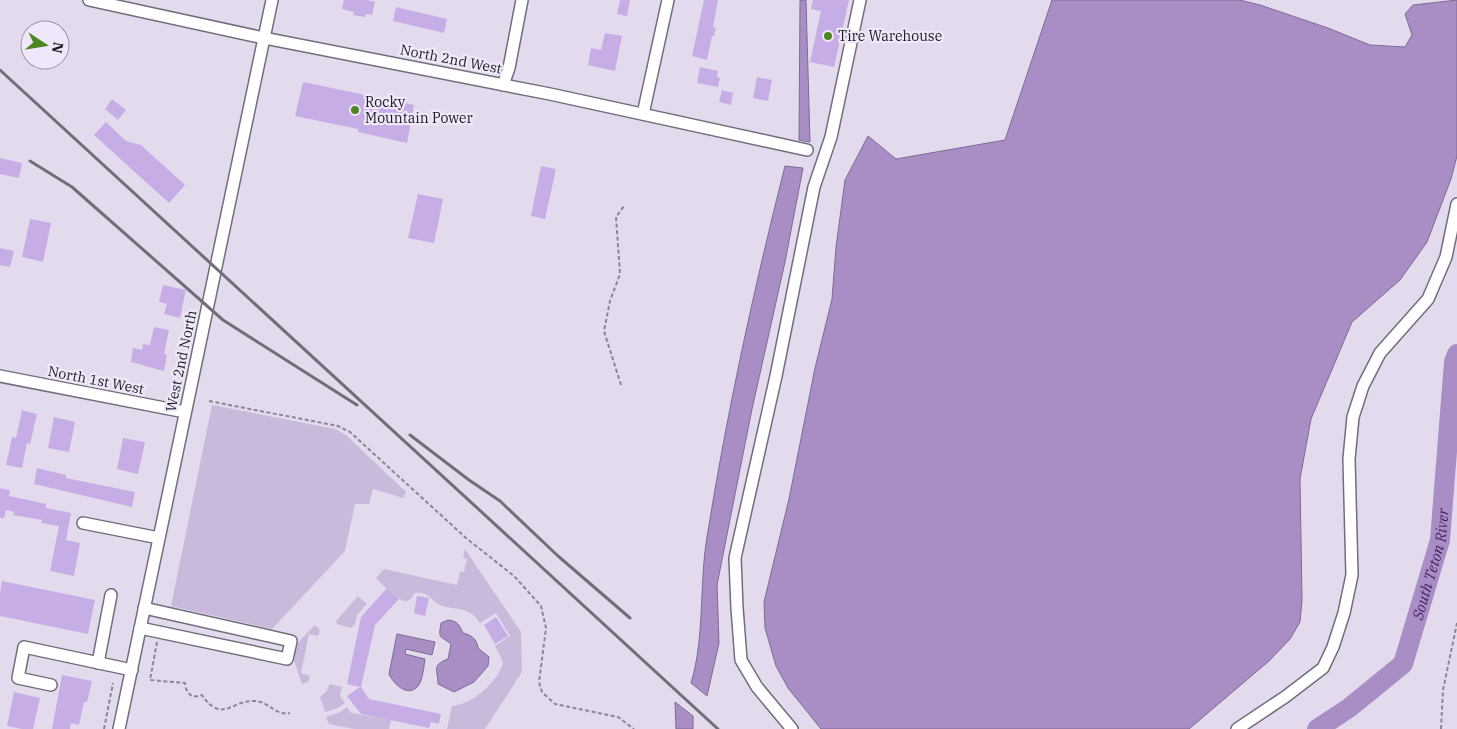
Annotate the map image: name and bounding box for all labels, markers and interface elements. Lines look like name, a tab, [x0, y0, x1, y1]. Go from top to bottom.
north arrow	[20, 20, 70, 70]
place label: Tire Warehouse	[838, 27, 942, 45]
marker: Tire Warehouse	[822, 30, 834, 42]
text: N	[48, 40, 68, 55]
street label: North 2nd West	[399, 40, 503, 78]
place label: Rocky Mountain Power	[365, 93, 473, 127]
marker: Rocky Mountain Power	[349, 104, 361, 116]
street label: West 2nd North	[161, 308, 201, 413]
street label: North 1st West	[46, 362, 146, 398]
water label: South Teton River	[1407, 507, 1452, 623]

